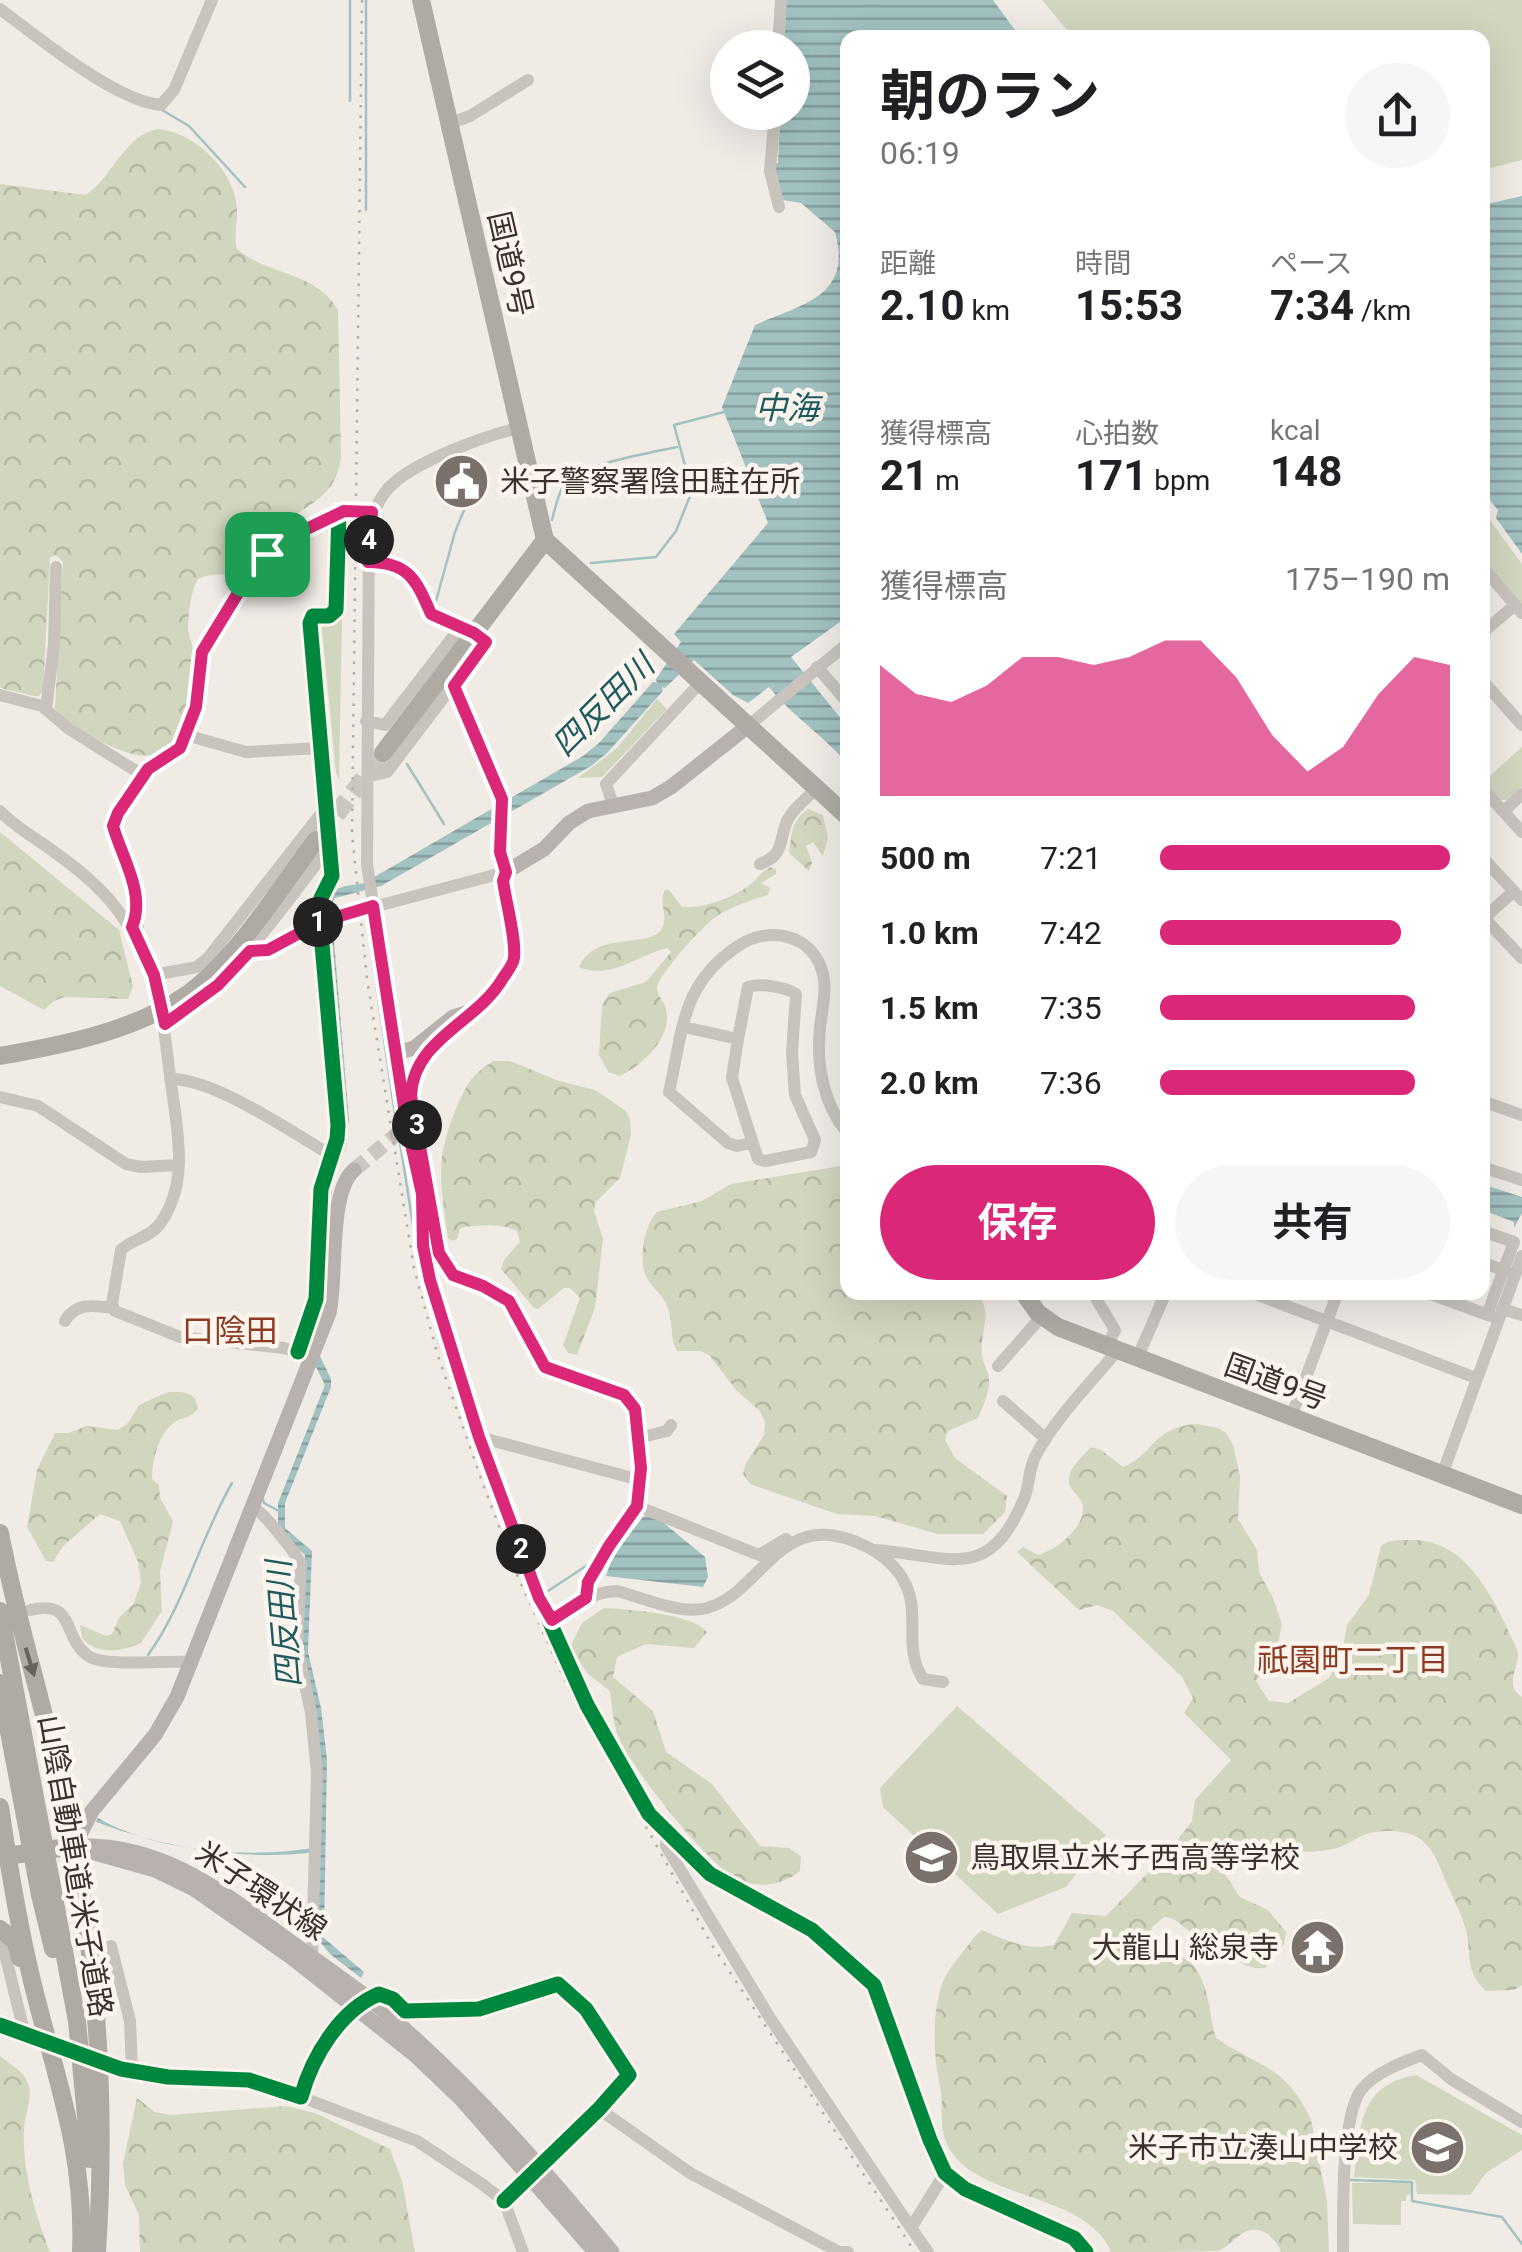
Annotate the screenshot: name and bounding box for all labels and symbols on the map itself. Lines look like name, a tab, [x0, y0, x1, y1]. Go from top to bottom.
street label: 国道9号	[481, 208, 540, 320]
water label: 中海	[755, 389, 824, 427]
public building icon: 米子警察署陰田駐在所	[431, 452, 491, 512]
place label: 米子警察署陰田駐在所	[500, 464, 800, 499]
pin	[225, 512, 310, 597]
pin: 4	[344, 515, 394, 565]
water label: 四反田川	[544, 644, 664, 764]
pin: 1	[293, 897, 343, 947]
pin: 3	[392, 1100, 442, 1150]
district label: 口陰田	[182, 1312, 278, 1350]
street label: 国道9号	[1220, 1347, 1332, 1416]
pin: 2	[496, 1524, 546, 1574]
water label: 四反田川	[259, 1556, 309, 1689]
district label: 祇園町二丁目	[1257, 1641, 1449, 1679]
one-way arrow	[23, 1647, 38, 1678]
street label: 山陰自動車道;米子道路	[32, 1712, 119, 2020]
school or university icon: 鳥取県立米子西高等学校	[901, 1828, 961, 1888]
street label: 米子環状線	[189, 1834, 333, 1947]
place label: 鳥取県立米子西高等学校	[970, 1840, 1300, 1875]
temple icon: 大龍山 総泉寺	[1288, 1918, 1348, 1978]
place label: 大龍山 総泉寺	[1092, 1930, 1279, 1965]
school or university icon: 米子市立湊山中学校	[1407, 2118, 1467, 2178]
place label: 米子市立湊山中学校	[1128, 2130, 1398, 2165]

